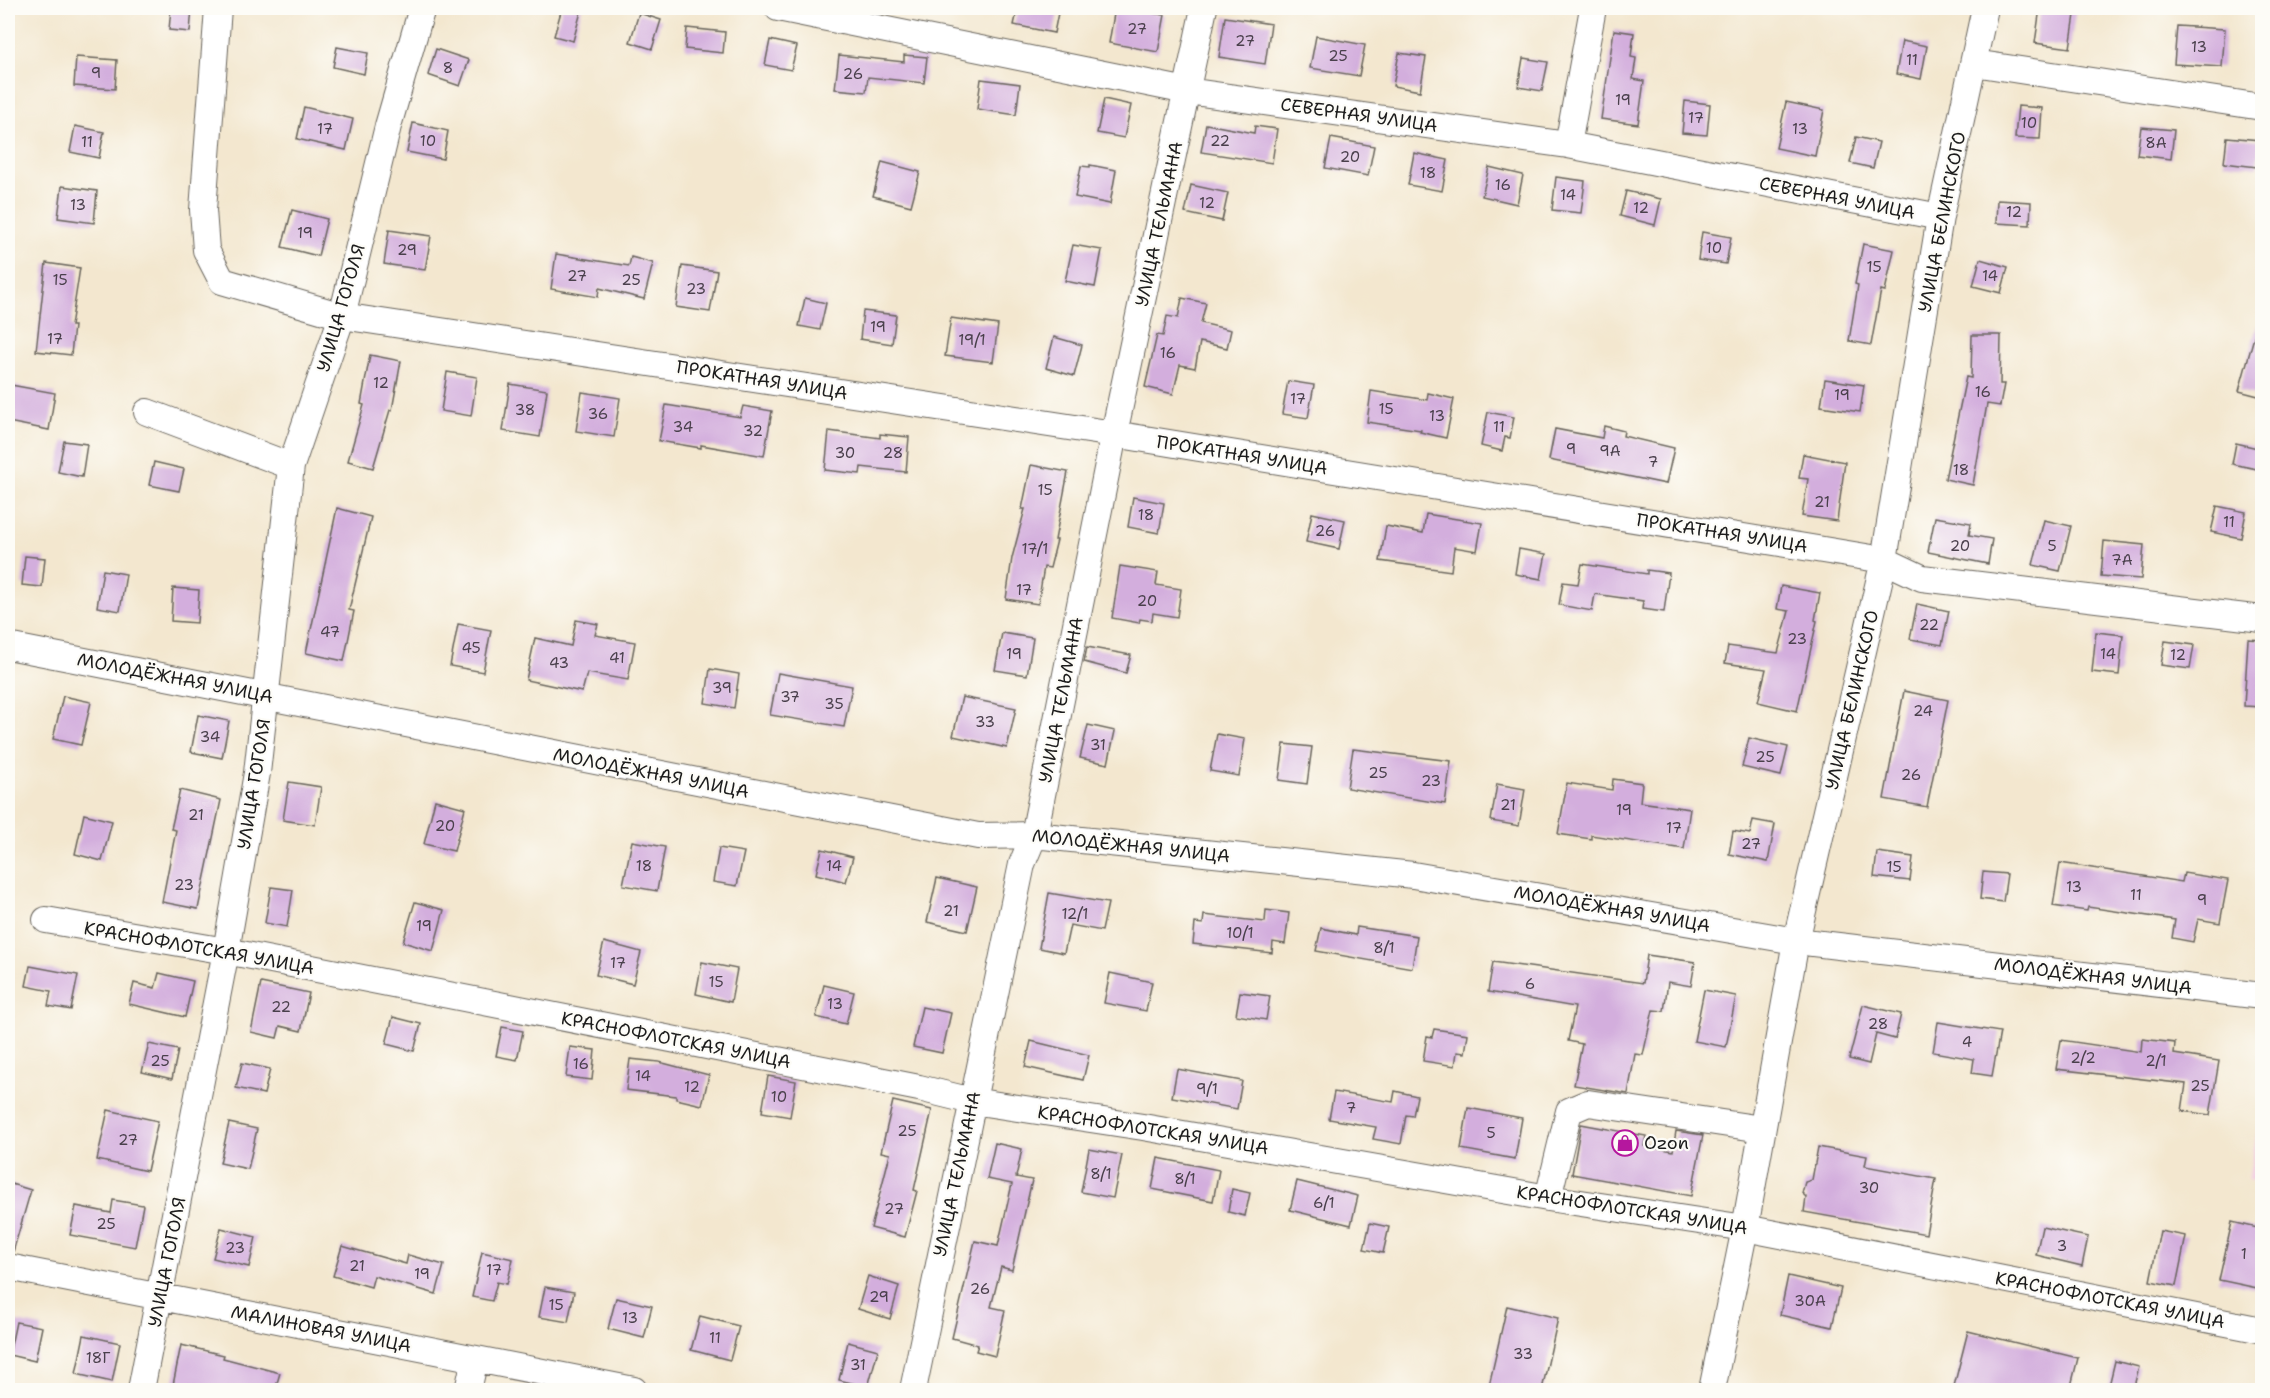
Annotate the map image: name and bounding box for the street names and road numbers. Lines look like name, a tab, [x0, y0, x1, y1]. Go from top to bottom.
street label: СЕВЕРНАЯ УЛИЦА	[1279, 92, 1439, 138]
street label: УЛИЦА БЕЛИНСКОГО	[1913, 130, 1971, 314]
street label: УЛИЦА ТЕЛЬМАНА	[1130, 139, 1188, 309]
street label: СЕВЕРНАЯ УЛИЦА	[1757, 171, 1917, 225]
street label: УЛИЦА ГОГОЛЯ	[311, 241, 371, 375]
street label: ПРОКАТНАЯ УЛИЦА	[675, 355, 849, 405]
street label: ПРОКАТНАЯ УЛИЦА	[1155, 430, 1329, 480]
street label: ПРОКАТНАЯ УЛИЦА	[1635, 508, 1809, 558]
street label: УЛИЦА БЕЛИНСКОГО	[1820, 608, 1884, 792]
street label: УЛИЦА ТЕЛЬМАНА	[1033, 615, 1089, 785]
street label: МОЛОДЁЖНАЯ УЛИЦА	[75, 647, 275, 709]
street label: УЛИЦА ГОГОЛЯ	[232, 717, 276, 851]
street label: МОЛОДЁЖНАЯ УЛИЦА	[551, 742, 751, 804]
street label: МОЛОДЁЖНАЯ УЛИЦА	[1031, 824, 1231, 868]
street label: МОЛОДЁЖНАЯ УЛИЦА	[1512, 880, 1712, 938]
street label: КРАСНОФЛОТСКАЯ УЛИЦА	[82, 916, 316, 980]
street label: МОЛОДЁЖНАЯ УЛИЦА	[1993, 952, 2193, 1000]
street label: КРАСНОФЛОТСКАЯ УЛИЦА	[559, 1006, 793, 1074]
street label: УЛИЦА ТЕЛЬМАНА	[928, 1089, 986, 1259]
street label: КРАСНОФЛОТСКАЯ УЛИЦА	[1036, 1100, 1270, 1160]
street label: КРАСНОФЛОТСКАЯ УЛИЦА	[1515, 1180, 1749, 1240]
street label: УЛИЦА ГОГОЛЯ	[143, 1195, 191, 1329]
street label: КРАСНОФЛОТСКАЯ УЛИЦА	[1993, 1266, 2227, 1334]
street label: МАЛИНОВАЯ УЛИЦА	[229, 1300, 413, 1358]

